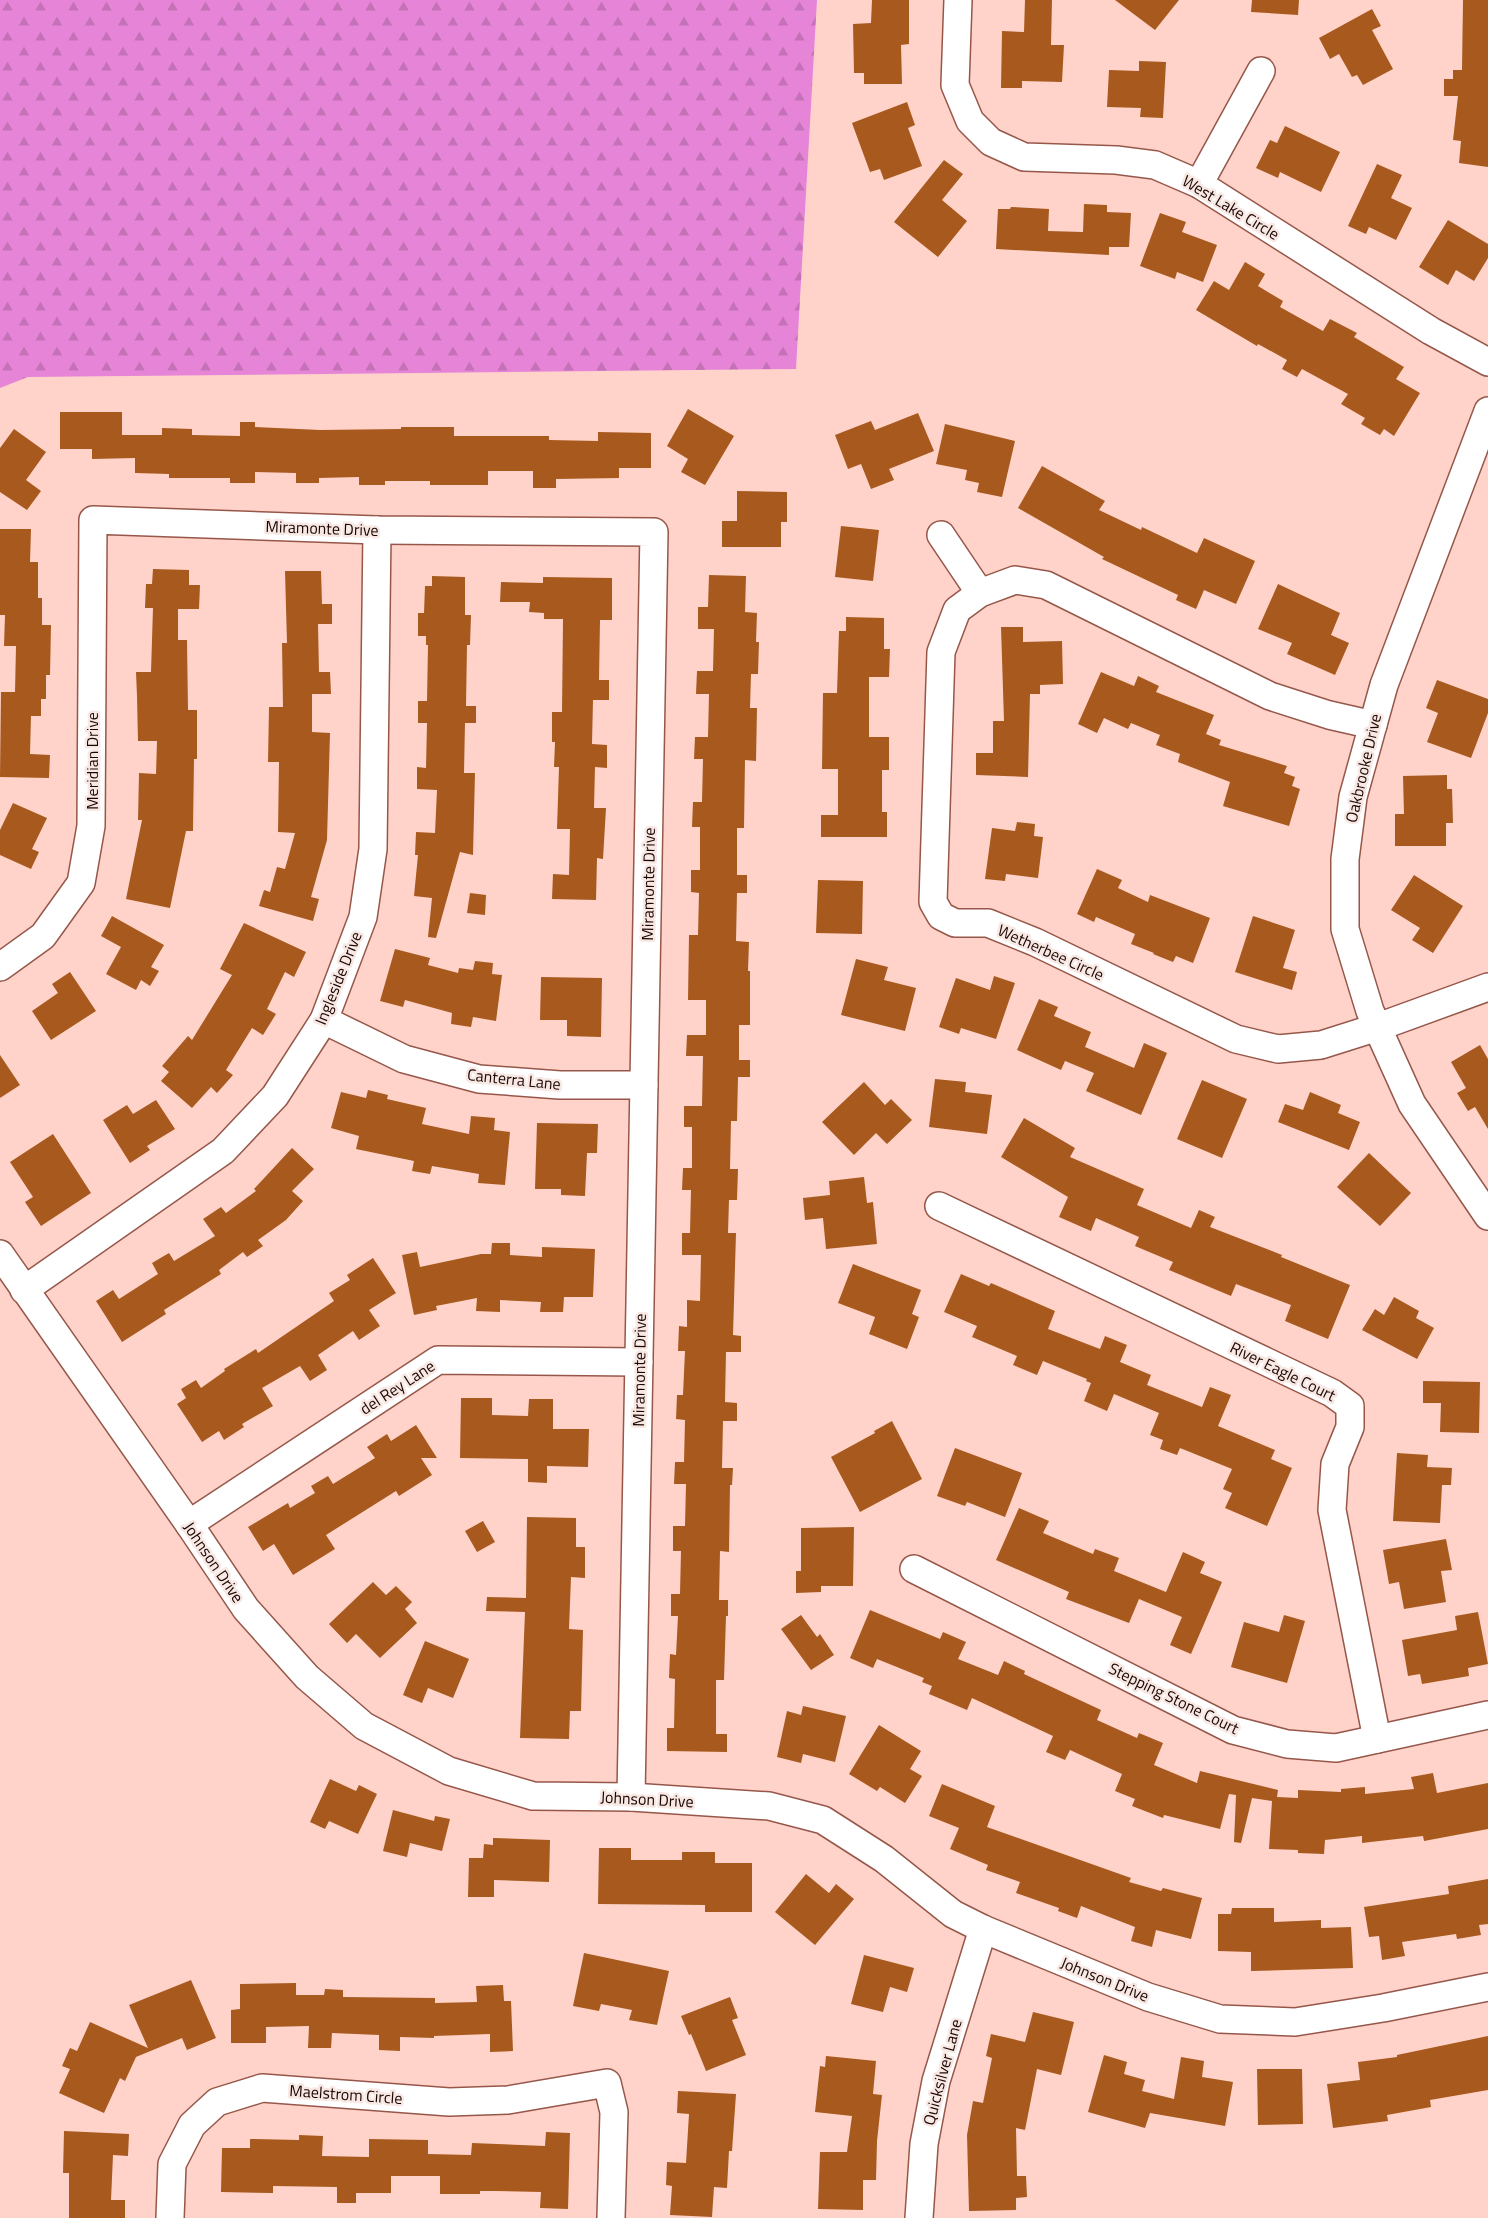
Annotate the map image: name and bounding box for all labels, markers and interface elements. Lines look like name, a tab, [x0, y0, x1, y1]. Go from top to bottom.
street label: West Lake Circle	[1178, 168, 1284, 246]
street label: Miramonte Drive	[265, 514, 379, 542]
street label: Oakbrooke Drive	[1339, 711, 1387, 825]
street label: Meridian Drive	[80, 712, 104, 810]
street label: Miramonte Drive	[635, 827, 661, 941]
street label: Wetherbee Circle	[994, 918, 1108, 986]
street label: Ingleside Drive	[308, 928, 368, 1028]
street label: Canterra Lane	[466, 1062, 562, 1096]
street label: Miramonte Drive	[626, 1313, 652, 1427]
street label: River Eagle Court	[1226, 1335, 1340, 1407]
street label: del Rey Lane	[355, 1354, 439, 1420]
street label: Johnson Drive	[178, 1517, 250, 1607]
street label: Stepping Stone Court	[1105, 1656, 1244, 1740]
street label: Johnson Drive	[600, 1785, 694, 1813]
street label: Johnson Drive	[1057, 1950, 1153, 2008]
street label: Quicksilver Lane	[916, 2016, 968, 2128]
street label: Maelstrom Circle	[289, 2078, 403, 2110]

